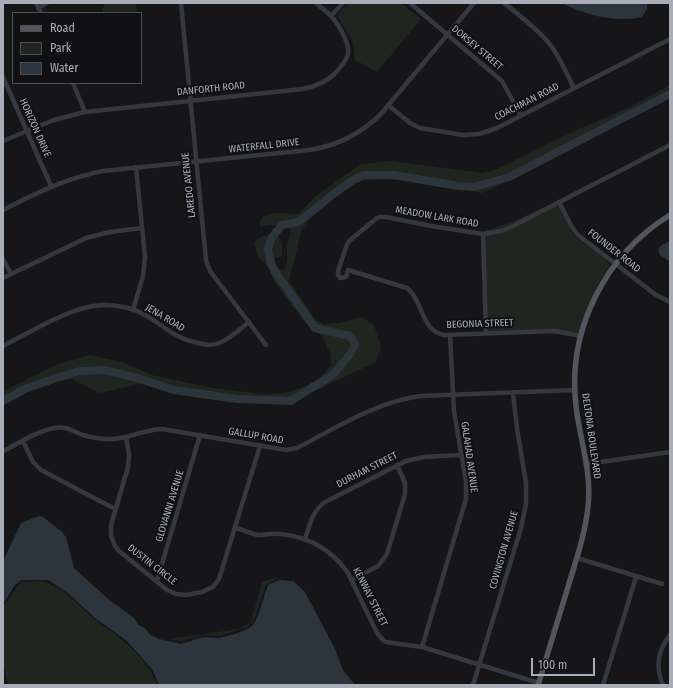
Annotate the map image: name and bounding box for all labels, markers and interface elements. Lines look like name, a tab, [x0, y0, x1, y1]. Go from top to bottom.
legend	[12, 12, 142, 84]
text: Road	[50, 21, 75, 35]
street label: DORSEY STREET	[449, 23, 505, 73]
text: Park	[50, 41, 71, 55]
text: Water	[50, 61, 78, 75]
street label: DANFORTH ROAD	[176, 79, 246, 99]
street label: COACHMAN ROAD	[493, 81, 561, 123]
street label: HORIZON DRIVE	[17, 97, 53, 159]
street label: WATERFALL DRIVE	[228, 136, 300, 156]
street label: LAREDO AVENUE	[180, 152, 198, 218]
street label: MEADOW LARK ROAD	[394, 204, 480, 230]
street label: FOUNDER ROAD	[585, 227, 643, 275]
street label: JENA ROAD	[143, 302, 187, 334]
street label: BEGONIA STREET	[446, 317, 514, 331]
street label: DELTONA BOULEVARD	[579, 392, 603, 480]
street label: GALAHAD AVENUE	[458, 421, 480, 493]
street label: GALLUP ROAD	[228, 425, 284, 447]
street label: DURHAM STREET	[335, 450, 399, 490]
street label: GLOVANNI AVENUE	[153, 468, 187, 544]
street label: COVINGTON AVENUE	[487, 509, 521, 591]
street label: DUSTIN CIRCLE	[125, 542, 179, 588]
street label: KENWAY STREET	[350, 566, 390, 628]
scale bar	[533, 650, 597, 676]
text: 100 m	[538, 658, 567, 672]

